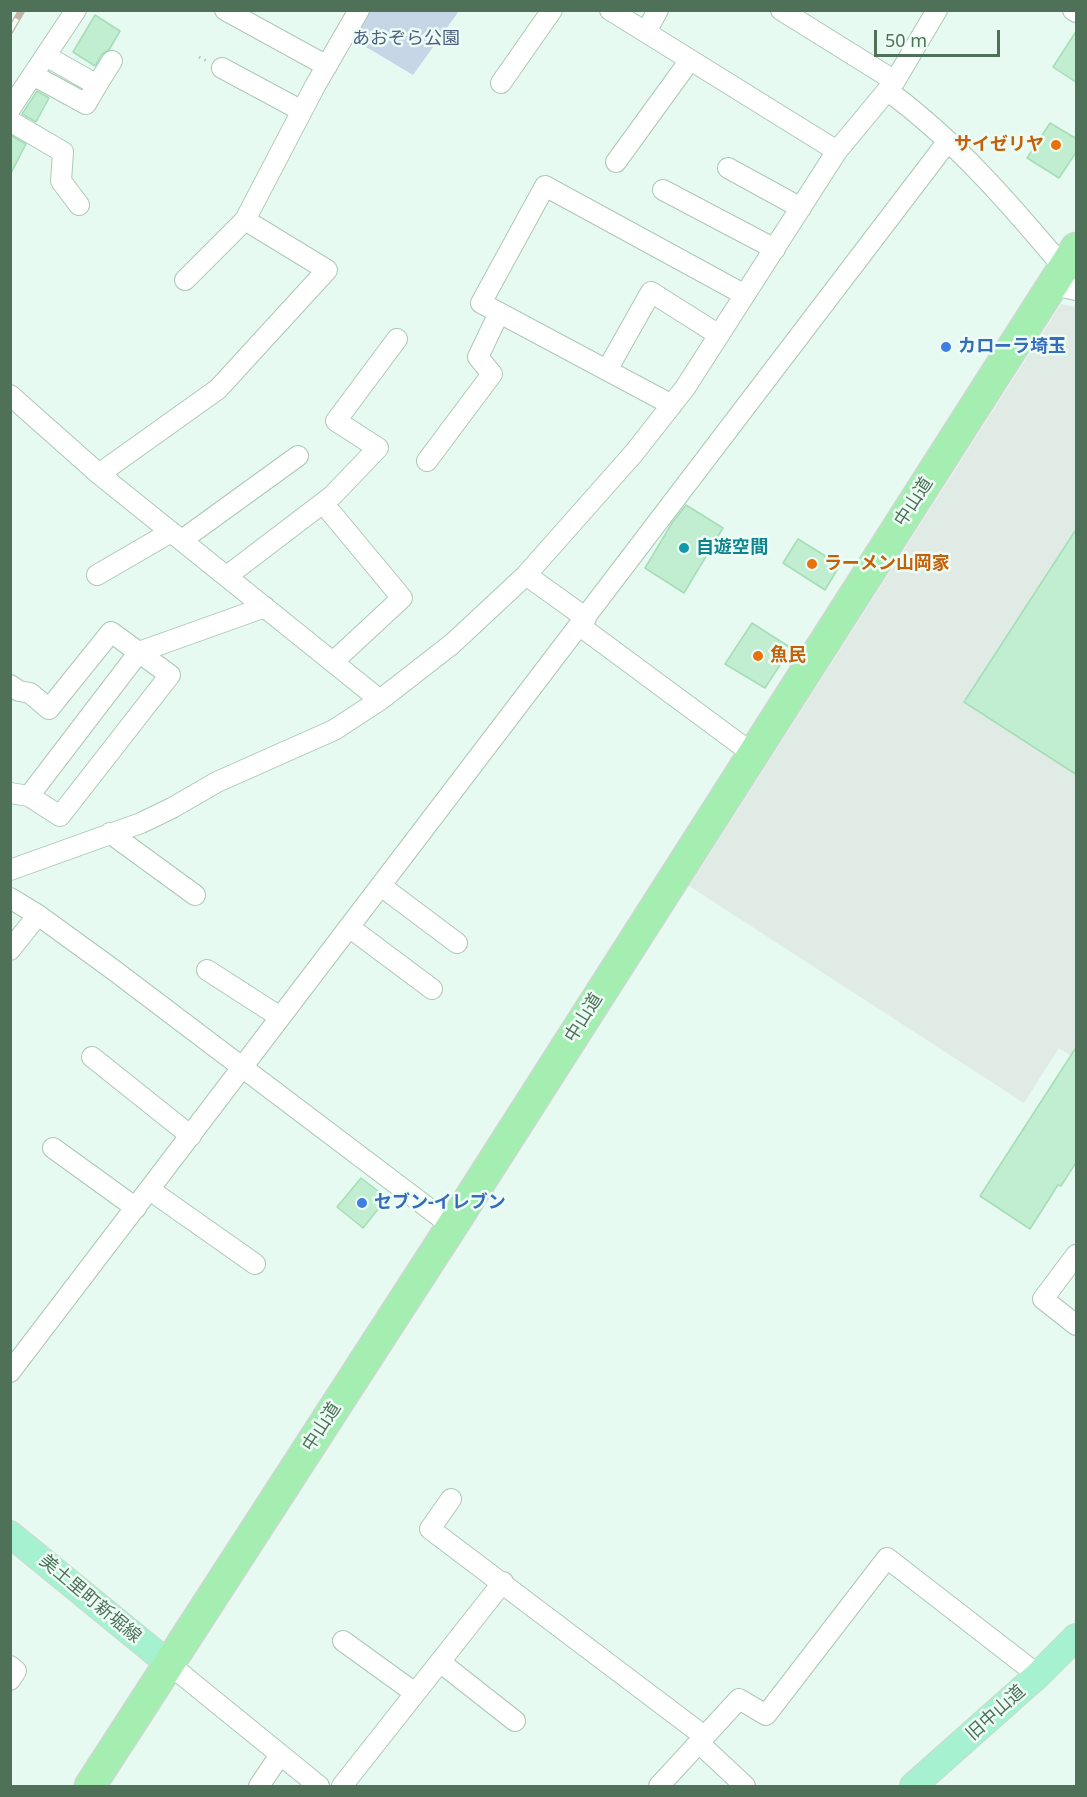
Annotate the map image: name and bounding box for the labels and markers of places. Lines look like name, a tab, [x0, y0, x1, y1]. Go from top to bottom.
place label: サイゼリヤ	[954, 134, 1044, 156]
marker: サイゼリヤ	[1049, 138, 1063, 152]
place label: カローラ埼玉	[958, 336, 1066, 358]
marker: カローラ埼玉	[939, 340, 953, 354]
place label: 自遊空間	[696, 537, 768, 559]
marker: 自遊空間	[677, 541, 691, 555]
place label: ラーメン山岡家	[824, 553, 950, 575]
marker: ラーメン山岡家	[805, 557, 819, 571]
place label: 魚民	[770, 645, 806, 667]
marker: 魚民	[751, 649, 765, 663]
place label: セブン-イレブン	[374, 1192, 506, 1214]
marker: セブン-イレブン	[355, 1196, 369, 1210]

